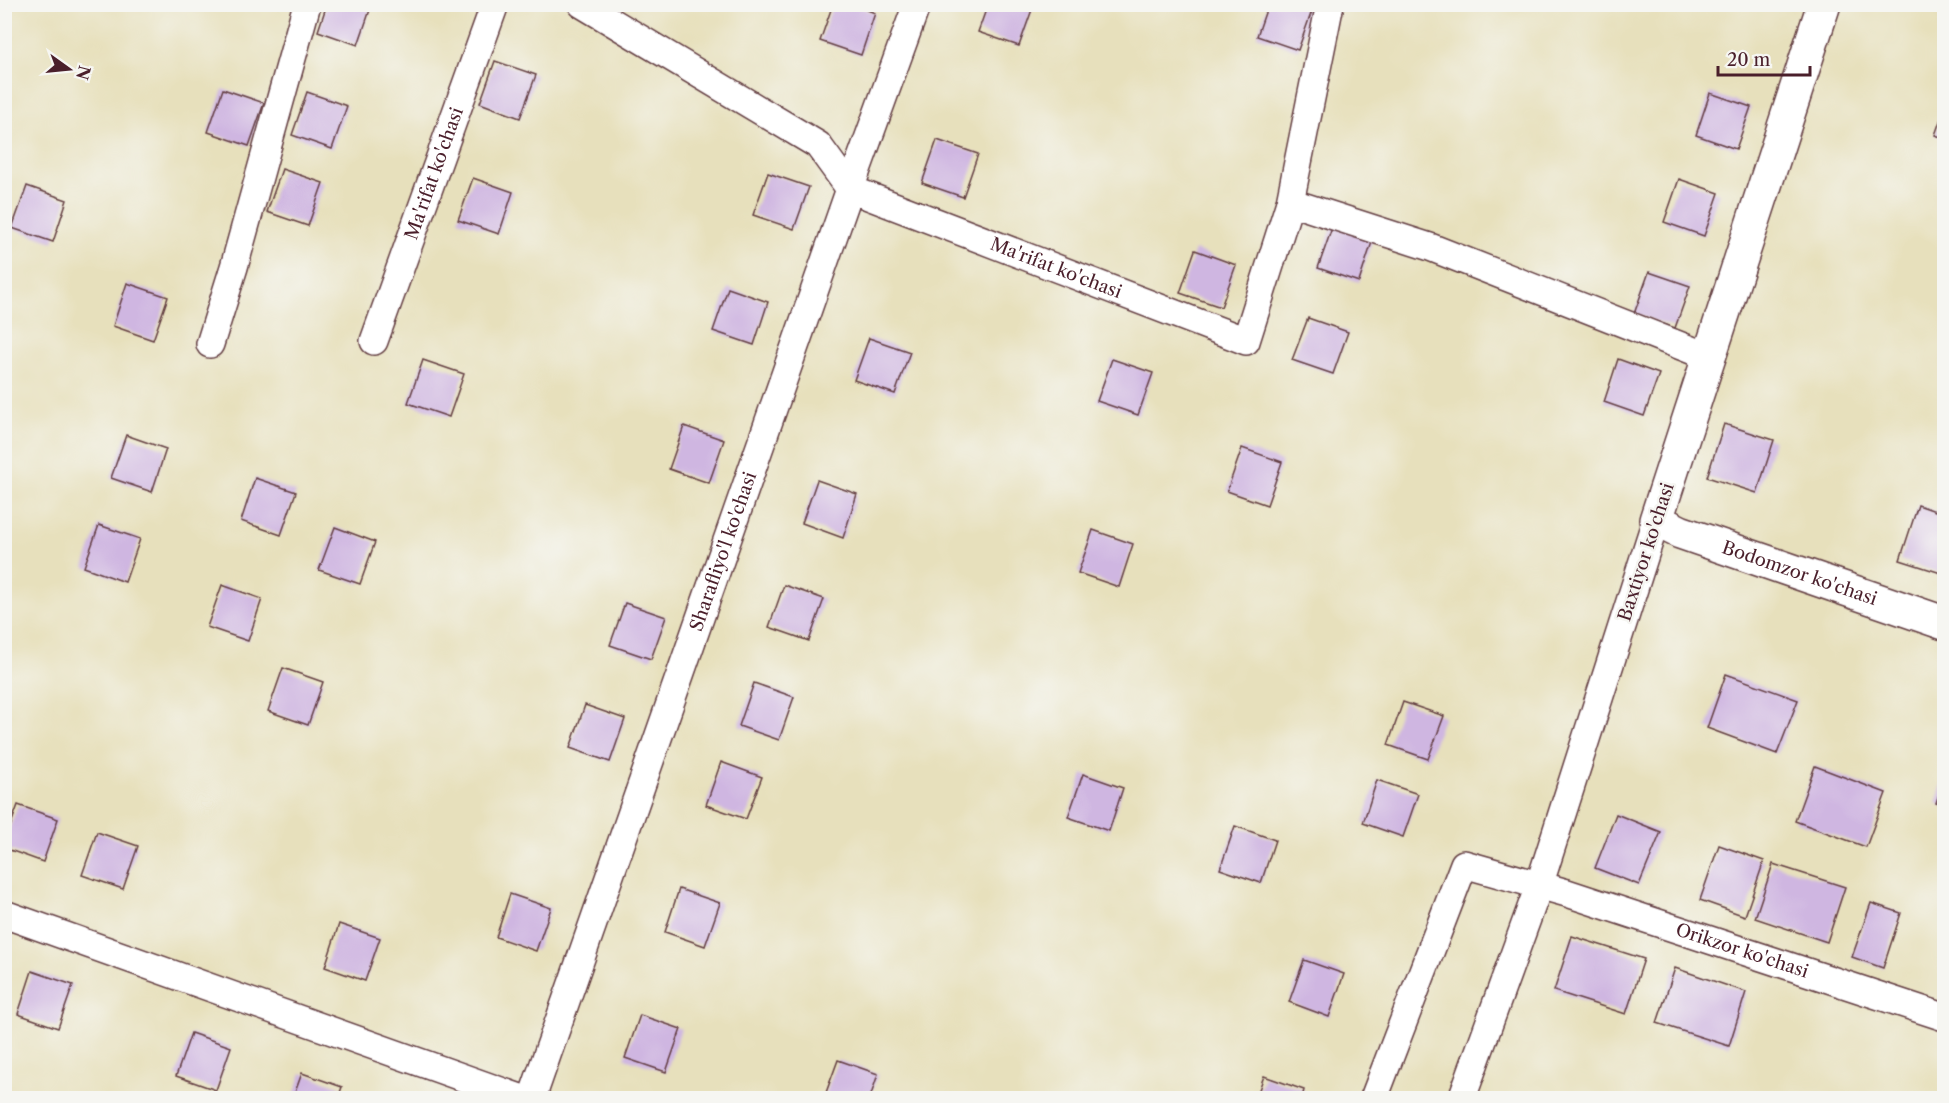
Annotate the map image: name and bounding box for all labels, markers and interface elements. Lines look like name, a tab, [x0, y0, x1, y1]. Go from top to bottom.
north arrow	[39, 39, 99, 99]
scale bar	[1718, 39, 1810, 77]
text: 20 m	[1727, 49, 1771, 71]
text: N	[72, 64, 95, 82]
street label: Ma'rifat ko'chasi	[400, 104, 468, 243]
street label: Ma'rifat ko'chasi	[987, 233, 1125, 303]
street label: Sharafliyo'l ko'chasi	[685, 468, 761, 634]
street label: Baxtiyor ko'chasi	[1613, 479, 1679, 624]
street label: Bodomzor ko'chasi	[1719, 536, 1880, 610]
street label: Orikzor ko'chasi	[1673, 918, 1812, 983]

